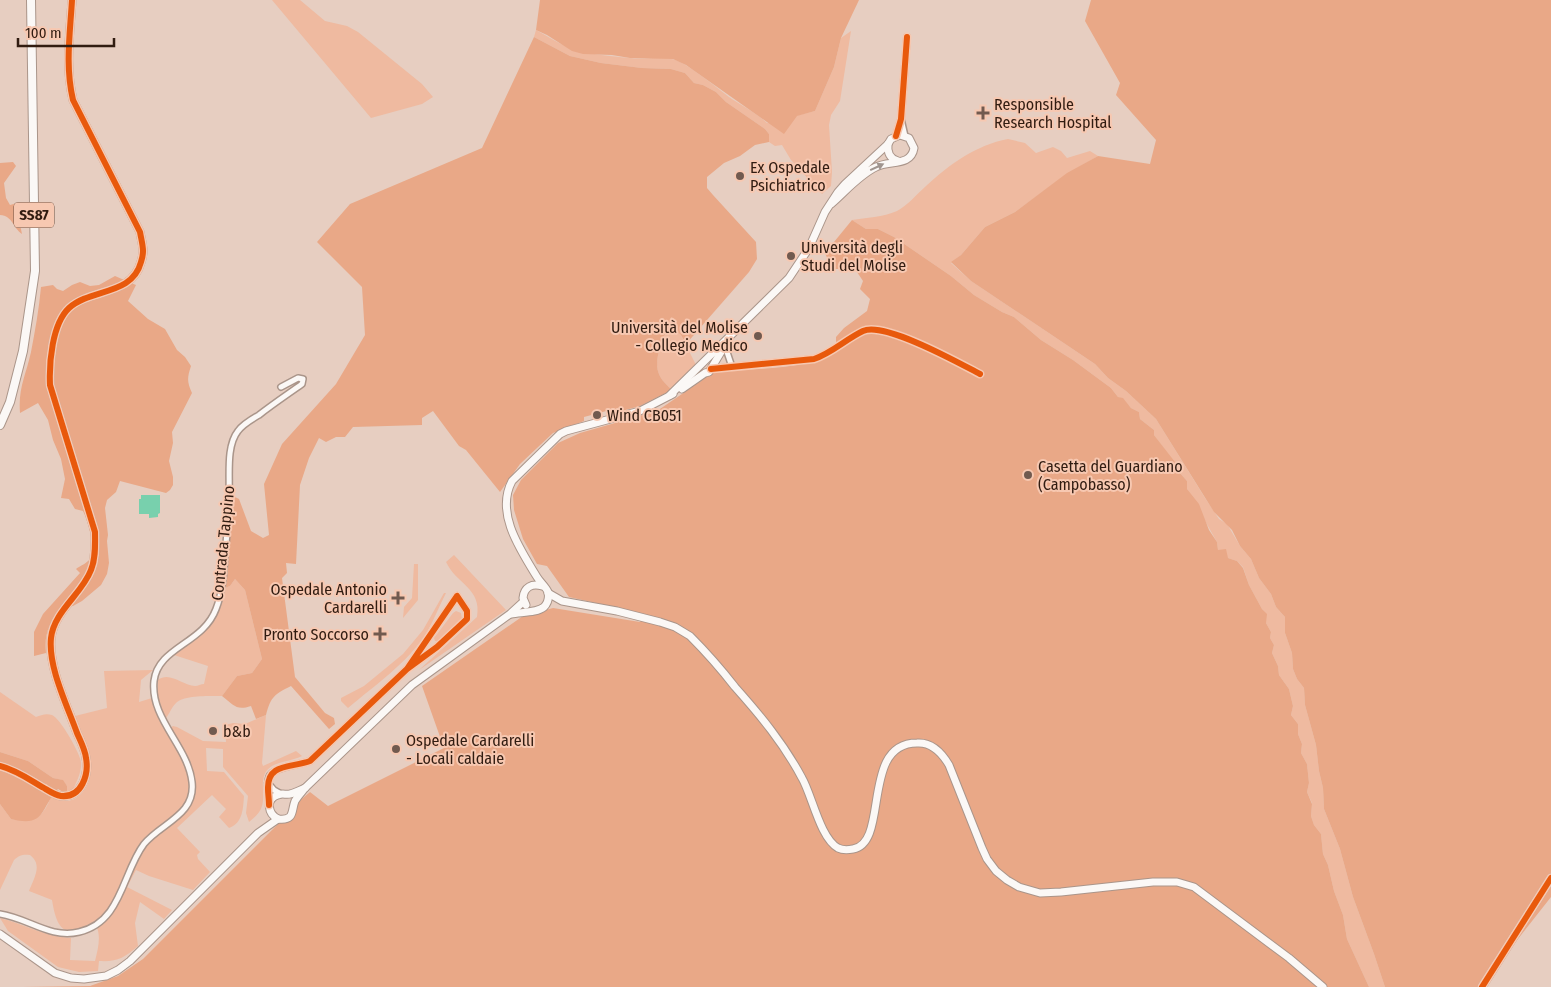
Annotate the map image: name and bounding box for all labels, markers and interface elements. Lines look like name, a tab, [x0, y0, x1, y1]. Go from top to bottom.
scale bar	[18, 15, 114, 47]
text: 100 m	[25, 24, 62, 42]
place label: Responsible Research Hospital	[994, 95, 1112, 132]
marker: Responsible Research Hospital	[976, 106, 990, 120]
place label: Ex Ospedale Psichiatrico	[750, 158, 830, 195]
one-way arrow	[870, 163, 885, 171]
marker: Ex Ospedale Psichiatrico	[734, 170, 746, 182]
road number: SS87	[14, 202, 54, 228]
place label: Università degli Studi del Molise	[801, 238, 906, 275]
marker: Università degli Studi del Molise	[785, 250, 797, 262]
place label: Università del Molise - Collegio Medico	[611, 318, 748, 355]
marker: Università del Molise - Collegio Medico	[752, 330, 764, 342]
place label: Wind CB051	[607, 406, 682, 425]
marker: Wind CB051	[591, 409, 603, 421]
place label: Casetta del Guardiano (Campobasso)	[1038, 457, 1183, 494]
marker: Casetta del Guardiano (Campobasso)	[1022, 469, 1034, 481]
street label: Contrada Tappino	[208, 485, 238, 601]
place label: Ospedale Antonio Cardarelli	[271, 580, 387, 617]
marker: Ospedale Antonio Cardarelli	[391, 591, 405, 605]
place label: Pronto Soccorso	[263, 625, 369, 644]
marker: Pronto Soccorso	[373, 627, 387, 641]
place label: b&b	[223, 722, 251, 741]
marker: b&b	[207, 725, 219, 737]
place label: Ospedale Cardarelli - Locali caldaie	[406, 731, 534, 768]
marker: Ospedale Cardarelli - Locali caldaie	[390, 743, 402, 755]

